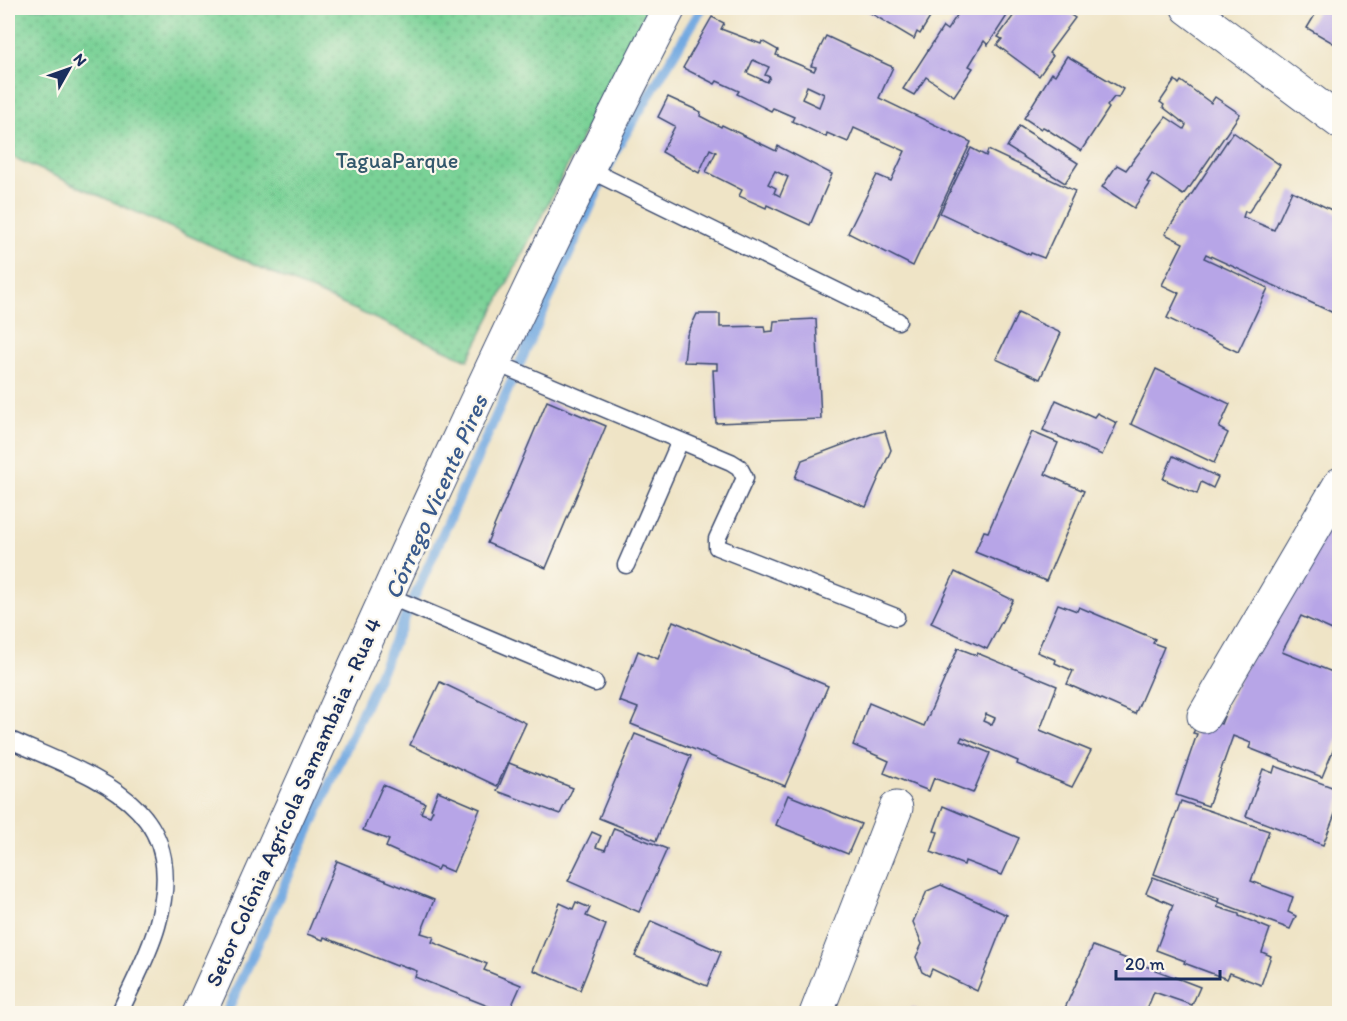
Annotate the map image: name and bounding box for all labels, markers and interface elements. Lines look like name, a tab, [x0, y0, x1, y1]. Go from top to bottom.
north arrow	[39, 39, 99, 99]
text: N	[69, 49, 91, 70]
park label: TaguaParque	[336, 147, 458, 174]
water label: Córrego Vicente Pires	[377, 389, 494, 603]
street label: Setor Colônia Agrícola Samambaia - Rua 4	[200, 614, 387, 991]
scale bar	[1116, 943, 1220, 981]
text: 20 m	[1125, 953, 1165, 975]

